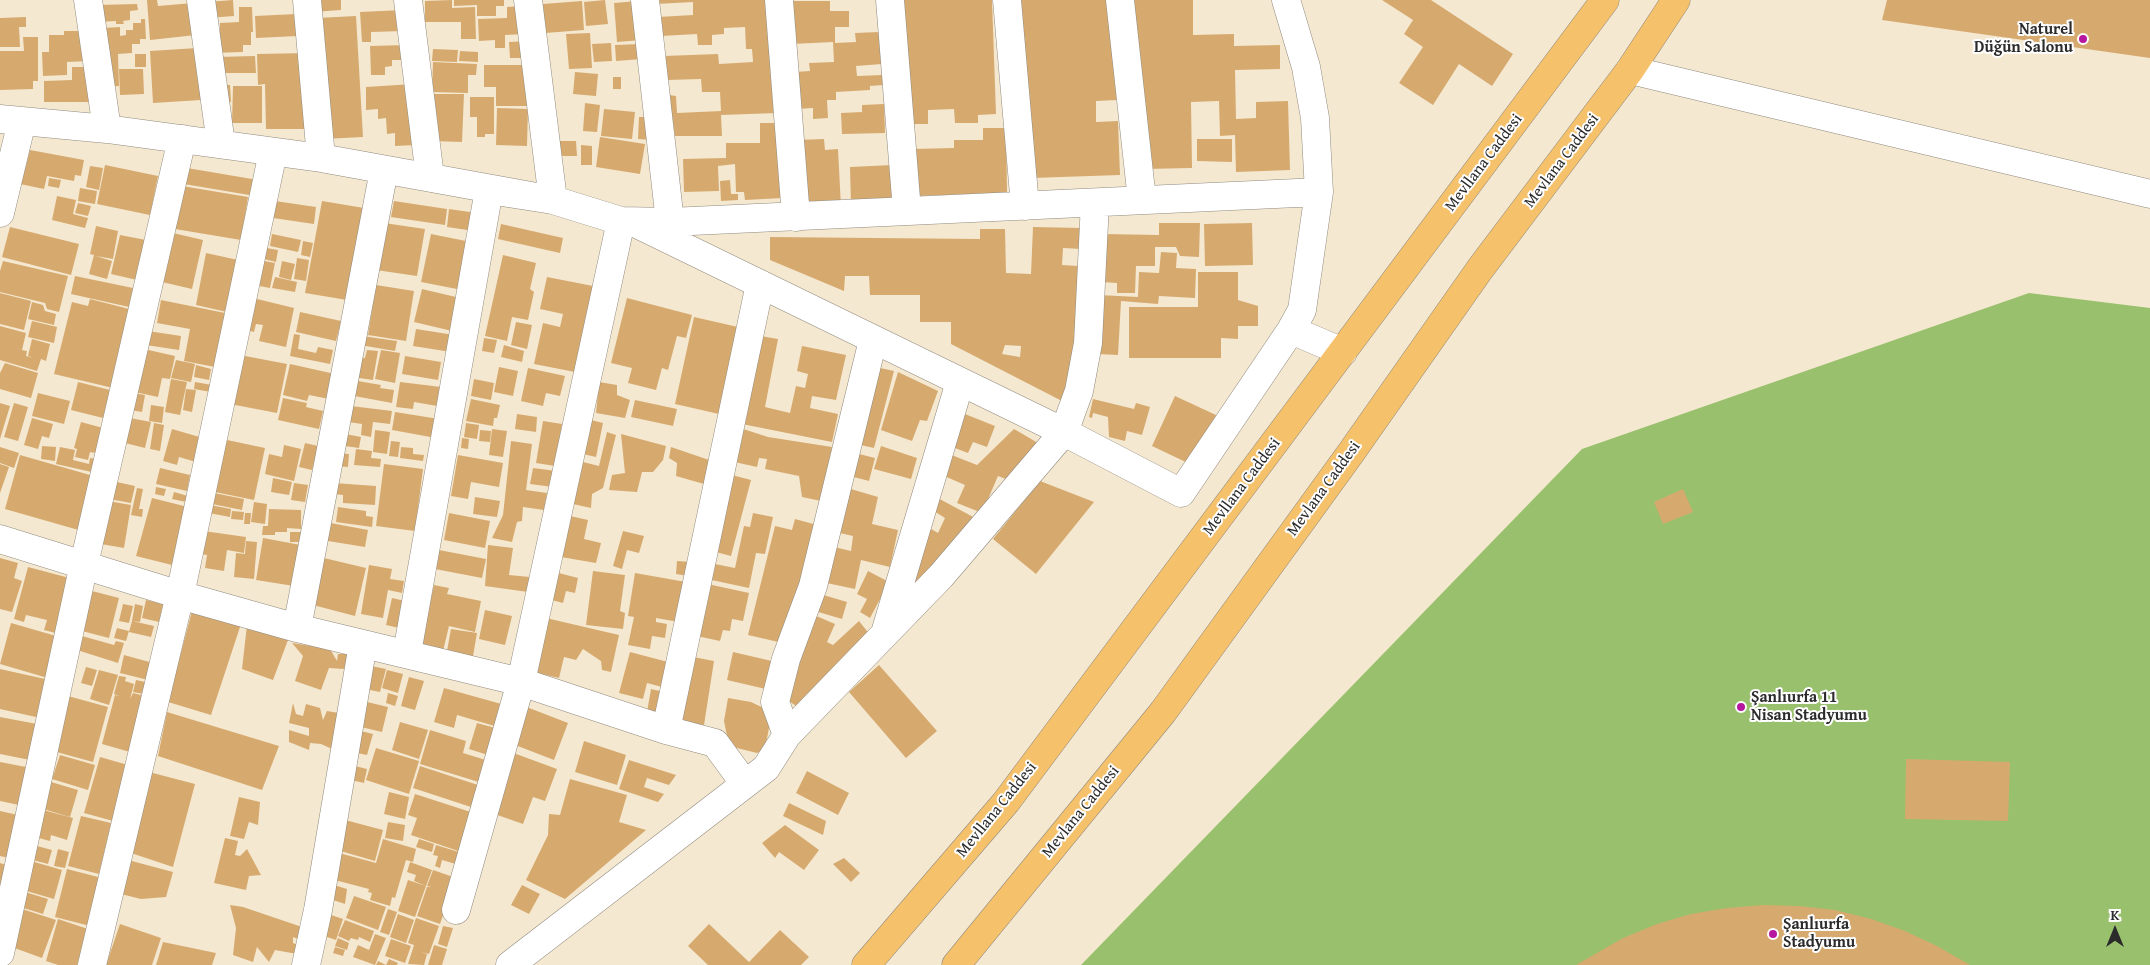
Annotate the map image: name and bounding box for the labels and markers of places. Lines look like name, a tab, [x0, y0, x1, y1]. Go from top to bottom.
place label: Naturel Düğün Salonu	[1974, 20, 2073, 58]
marker: Naturel Düğün Salonu	[2077, 33, 2089, 45]
place label: Şanlıurfa 11 Nisan Stadyumu	[1751, 688, 1867, 726]
marker: Şanlıurfa 11 Nisan Stadyumu	[1735, 701, 1747, 713]
place label: Şanlıurfa Stadyumu	[1783, 915, 1855, 953]
marker: Şanlıurfa Stadyumu	[1767, 928, 1779, 940]

